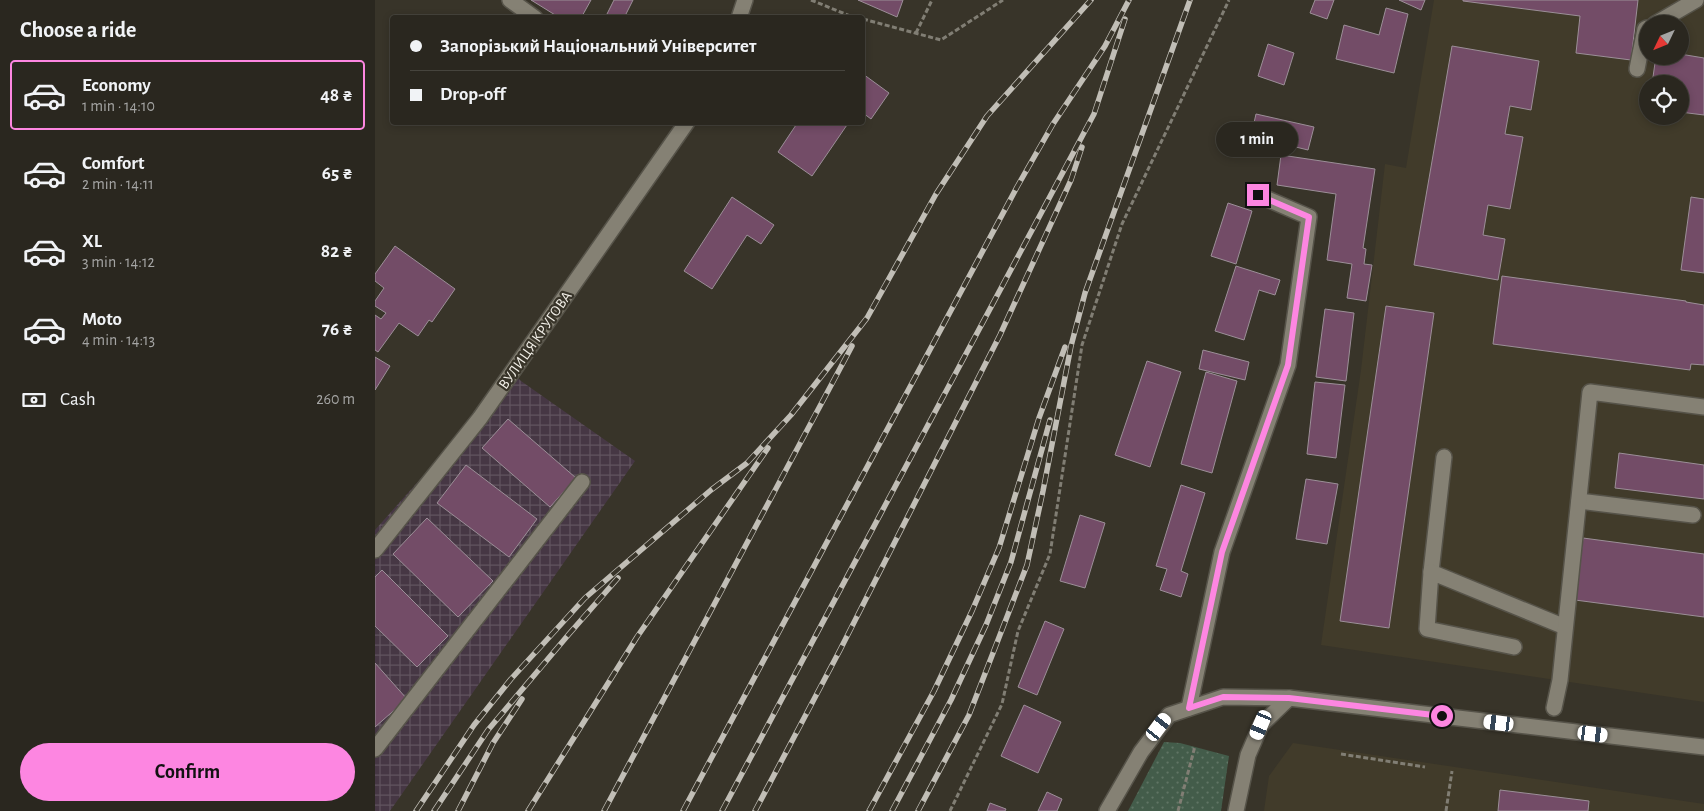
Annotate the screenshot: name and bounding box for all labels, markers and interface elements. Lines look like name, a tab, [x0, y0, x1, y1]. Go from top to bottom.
north arrow	[1639, 15, 1689, 65]
map controls	[1639, 15, 1689, 125]
text: Choose a ride	[20, 19, 136, 41]
text: Запорізький Національний Університет	[440, 37, 756, 56]
icon: car	[22, 73, 67, 118]
button: locate	[1639, 75, 1689, 125]
text: Economy	[82, 76, 151, 95]
text: Drop-off	[440, 85, 505, 104]
text: 48 ₴	[320, 86, 353, 105]
text: 1 min · 14:10	[82, 98, 155, 114]
callout: 1 min	[1217, 122, 1299, 158]
text: 1 min	[1240, 131, 1274, 147]
icon: car	[22, 151, 67, 196]
text: Comfort	[82, 154, 144, 173]
text: 65 ₴	[322, 164, 353, 183]
text: 2 min · 14:11	[82, 176, 154, 192]
route end	[1247, 184, 1269, 206]
icon: car	[22, 229, 67, 274]
text: XL	[82, 232, 102, 251]
text: 82 ₴	[321, 242, 353, 261]
text: 3 min · 14:12	[82, 254, 155, 270]
street label: ВУЛИЦЯ КРУГОВА	[496, 288, 575, 392]
icon: car	[22, 307, 67, 352]
text: Moto	[82, 310, 122, 329]
text: 76 ₴	[322, 320, 353, 339]
text: 4 min · 14:13	[82, 332, 155, 348]
icon: cash	[20, 386, 48, 414]
text: Cash	[60, 390, 96, 409]
text: 260 m	[316, 391, 355, 407]
route start	[1431, 705, 1453, 727]
car	[1248, 708, 1273, 742]
car	[1143, 711, 1174, 743]
car	[1483, 714, 1514, 732]
car	[1577, 725, 1608, 743]
button: Confirm	[20, 743, 355, 801]

